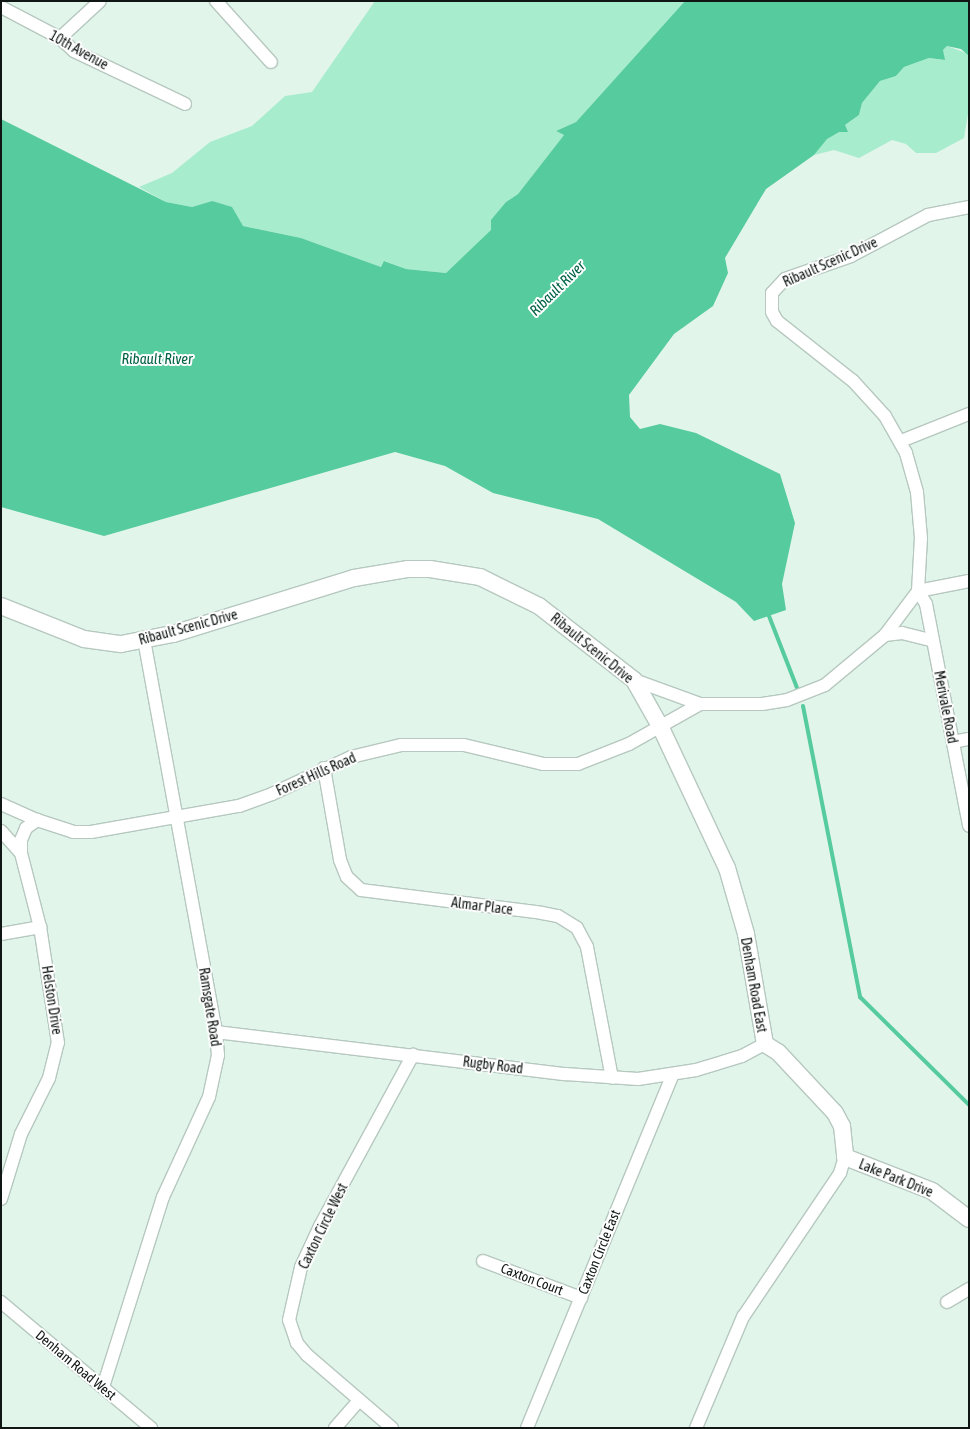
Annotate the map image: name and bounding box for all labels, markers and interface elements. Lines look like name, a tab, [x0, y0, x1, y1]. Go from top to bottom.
street label: 10th Avenue	[47, 27, 111, 73]
street label: Ribault Scenic Drive	[780, 234, 880, 290]
water label: Ribault River	[526, 257, 588, 319]
water label: Ribault River	[122, 350, 192, 368]
street label: Ribault Scenic Drive	[137, 606, 239, 648]
street label: Ribault Scenic Drive	[547, 610, 637, 686]
street label: Merivale Road	[931, 669, 961, 745]
street label: Forest Hills Road	[273, 749, 359, 799]
street label: Almar Place	[450, 894, 514, 918]
street label: Denham Road East	[737, 936, 771, 1034]
street label: Helston Drive	[38, 964, 66, 1036]
street label: Ramsgate Road	[195, 966, 225, 1048]
street label: Rugby Road	[462, 1053, 524, 1077]
street label: Lake Park Drive	[856, 1155, 936, 1201]
street label: Caxton Circle West	[295, 1180, 351, 1272]
street label: Caxton Circle East	[574, 1207, 624, 1297]
street label: Caxton Court	[499, 1259, 565, 1299]
street label: Denham Road West	[32, 1326, 120, 1404]

